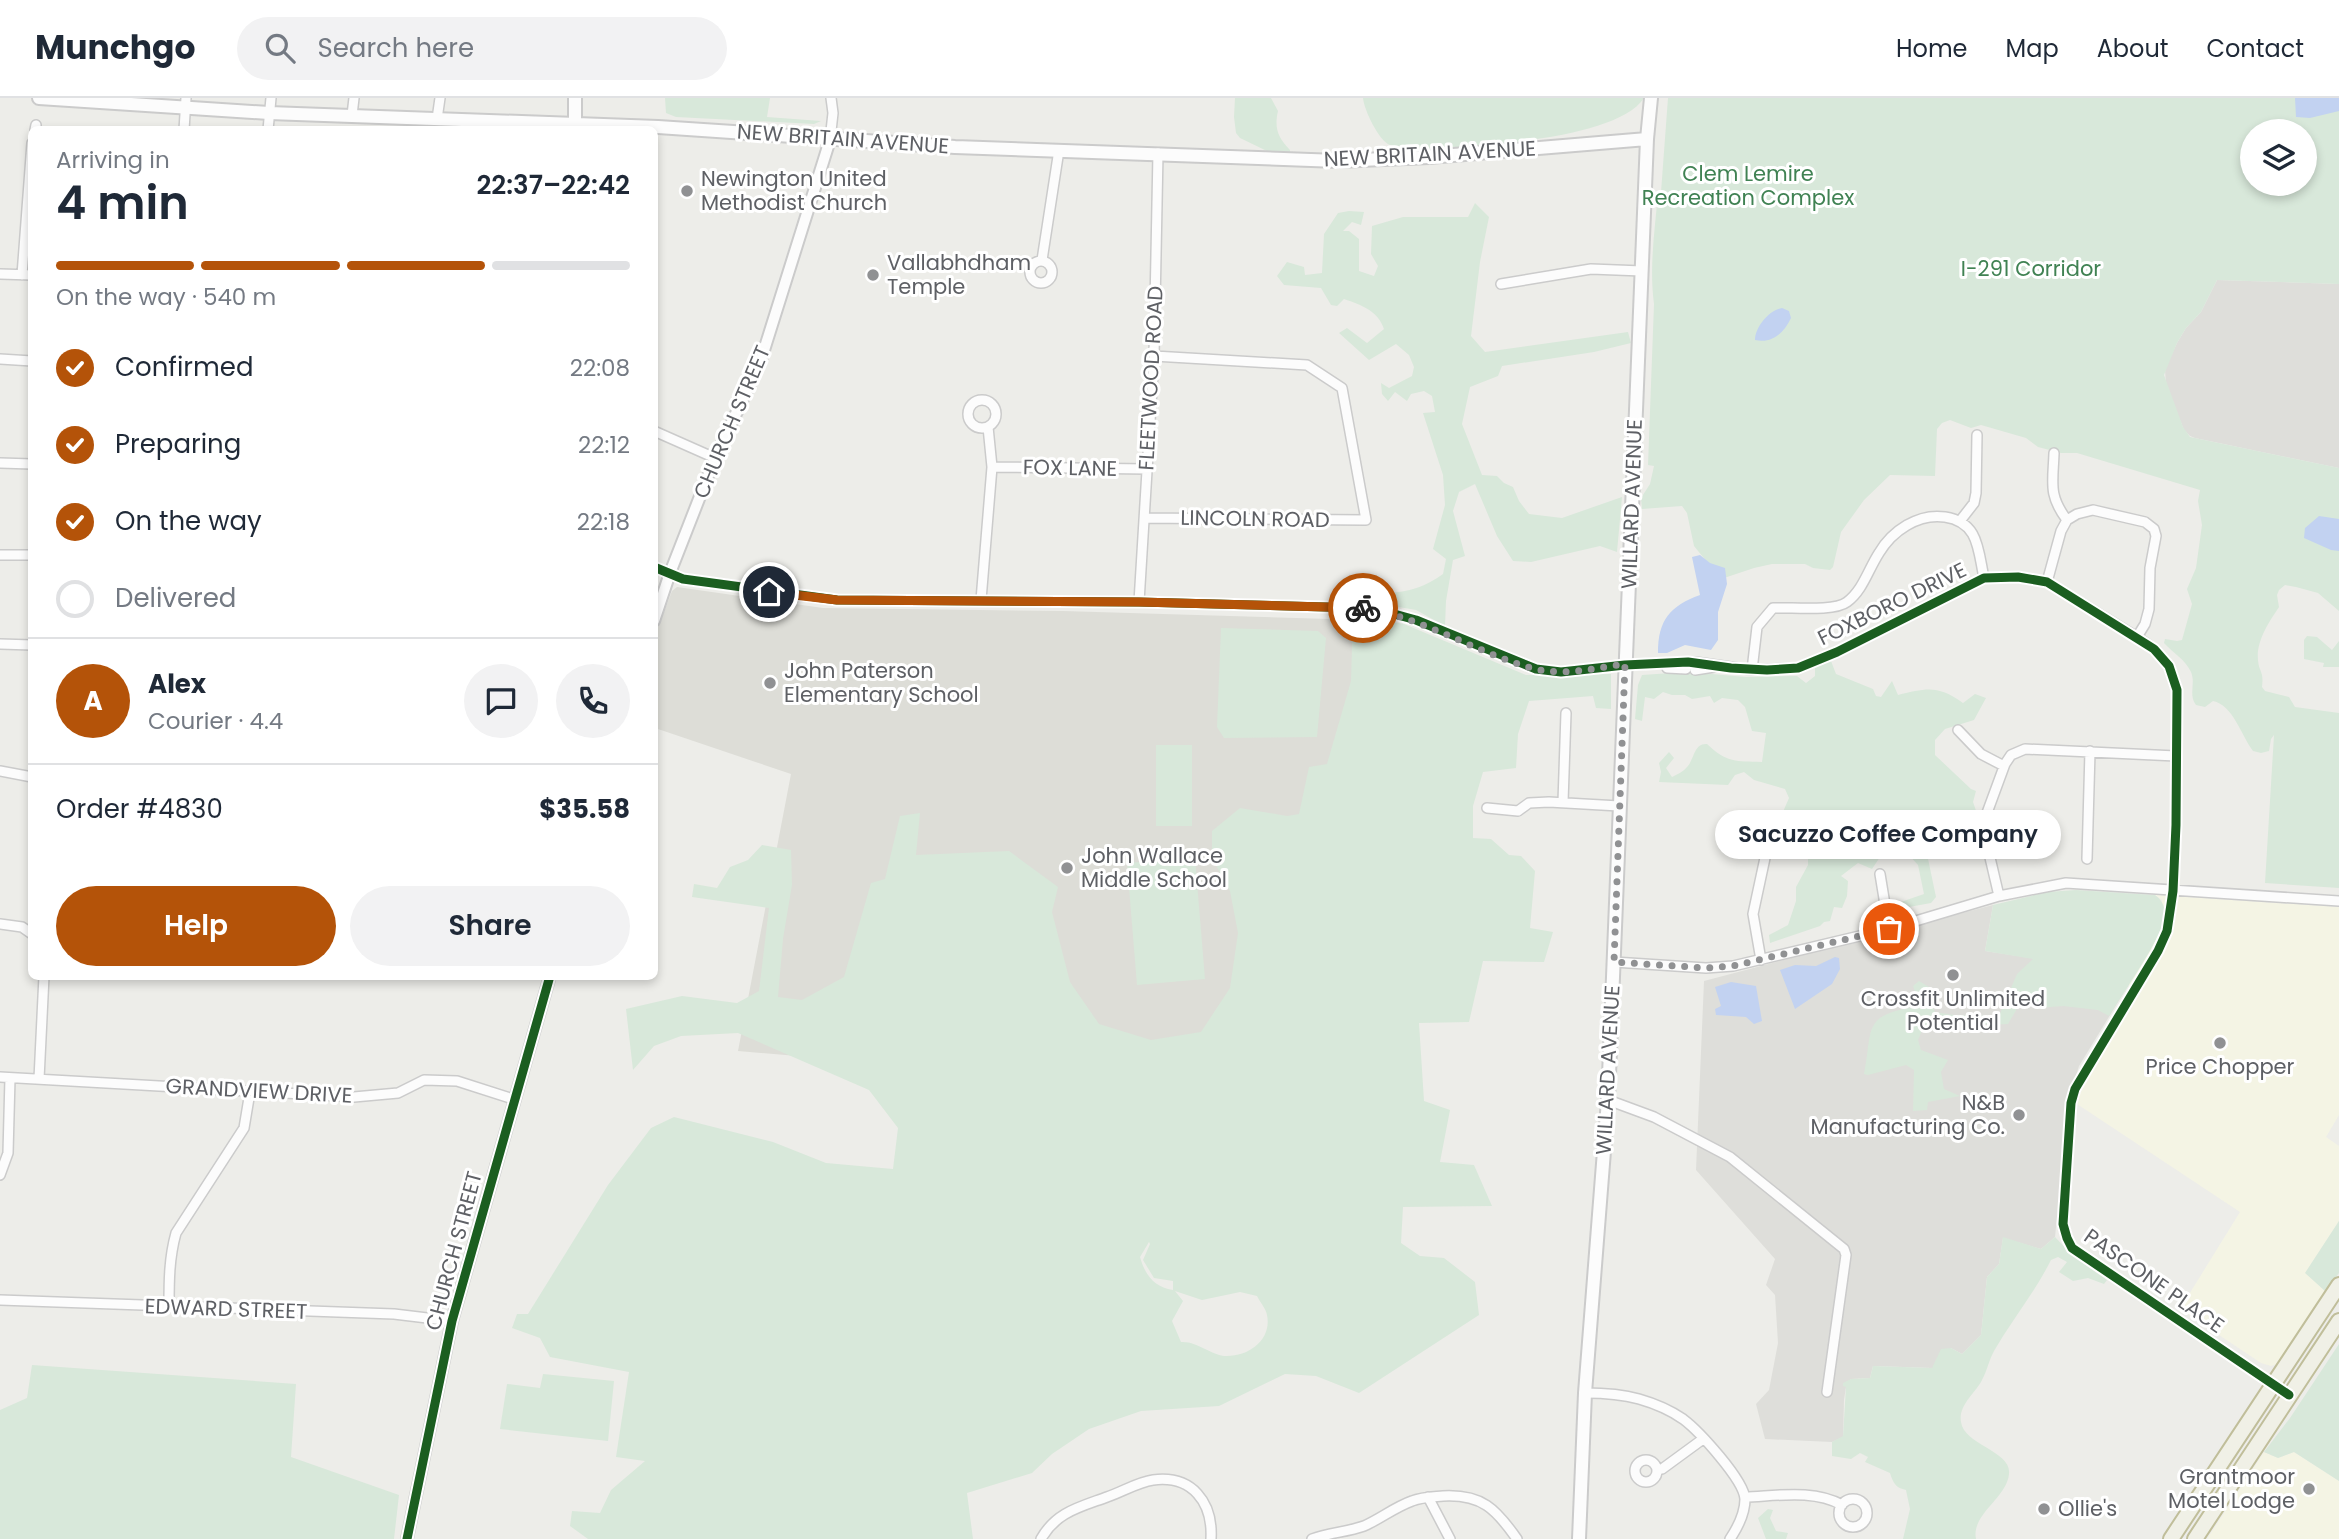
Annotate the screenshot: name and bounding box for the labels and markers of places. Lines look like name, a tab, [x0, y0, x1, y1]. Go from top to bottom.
place label: Newington United Methodist Church	[701, 164, 887, 217]
marker: Newington United Methodist Church	[679, 183, 695, 199]
place label: Vallabhdham Temple	[887, 248, 1031, 301]
marker: Vallabhdham Temple	[865, 267, 881, 283]
pin	[739, 562, 799, 622]
place label: John Paterson Elementary School	[784, 656, 979, 709]
marker: John Paterson Elementary School	[762, 675, 778, 691]
callout: Sacuzzo Coffee Company	[1716, 810, 2062, 859]
place label: John Wallace Middle School	[1081, 841, 1227, 894]
marker: John Wallace Middle School	[1059, 860, 1075, 876]
pin	[1859, 899, 1919, 959]
marker: Crossfit Unlimited Potential	[1945, 967, 1961, 983]
place label: Crossfit Unlimited Potential	[1861, 984, 2045, 1037]
marker: Price Chopper	[2212, 1035, 2228, 1051]
place label: Price Chopper	[2146, 1052, 2295, 1081]
place label: N&B Manufacturing Co.	[1811, 1088, 2005, 1141]
marker: N&B Manufacturing Co.	[2011, 1107, 2027, 1123]
place label: Grantmoor Motel Lodge	[2168, 1462, 2295, 1515]
marker: Grantmoor Motel Lodge	[2301, 1481, 2317, 1497]
place label: Ollie's	[2058, 1494, 2117, 1523]
marker: Ollie's	[2036, 1501, 2052, 1517]

